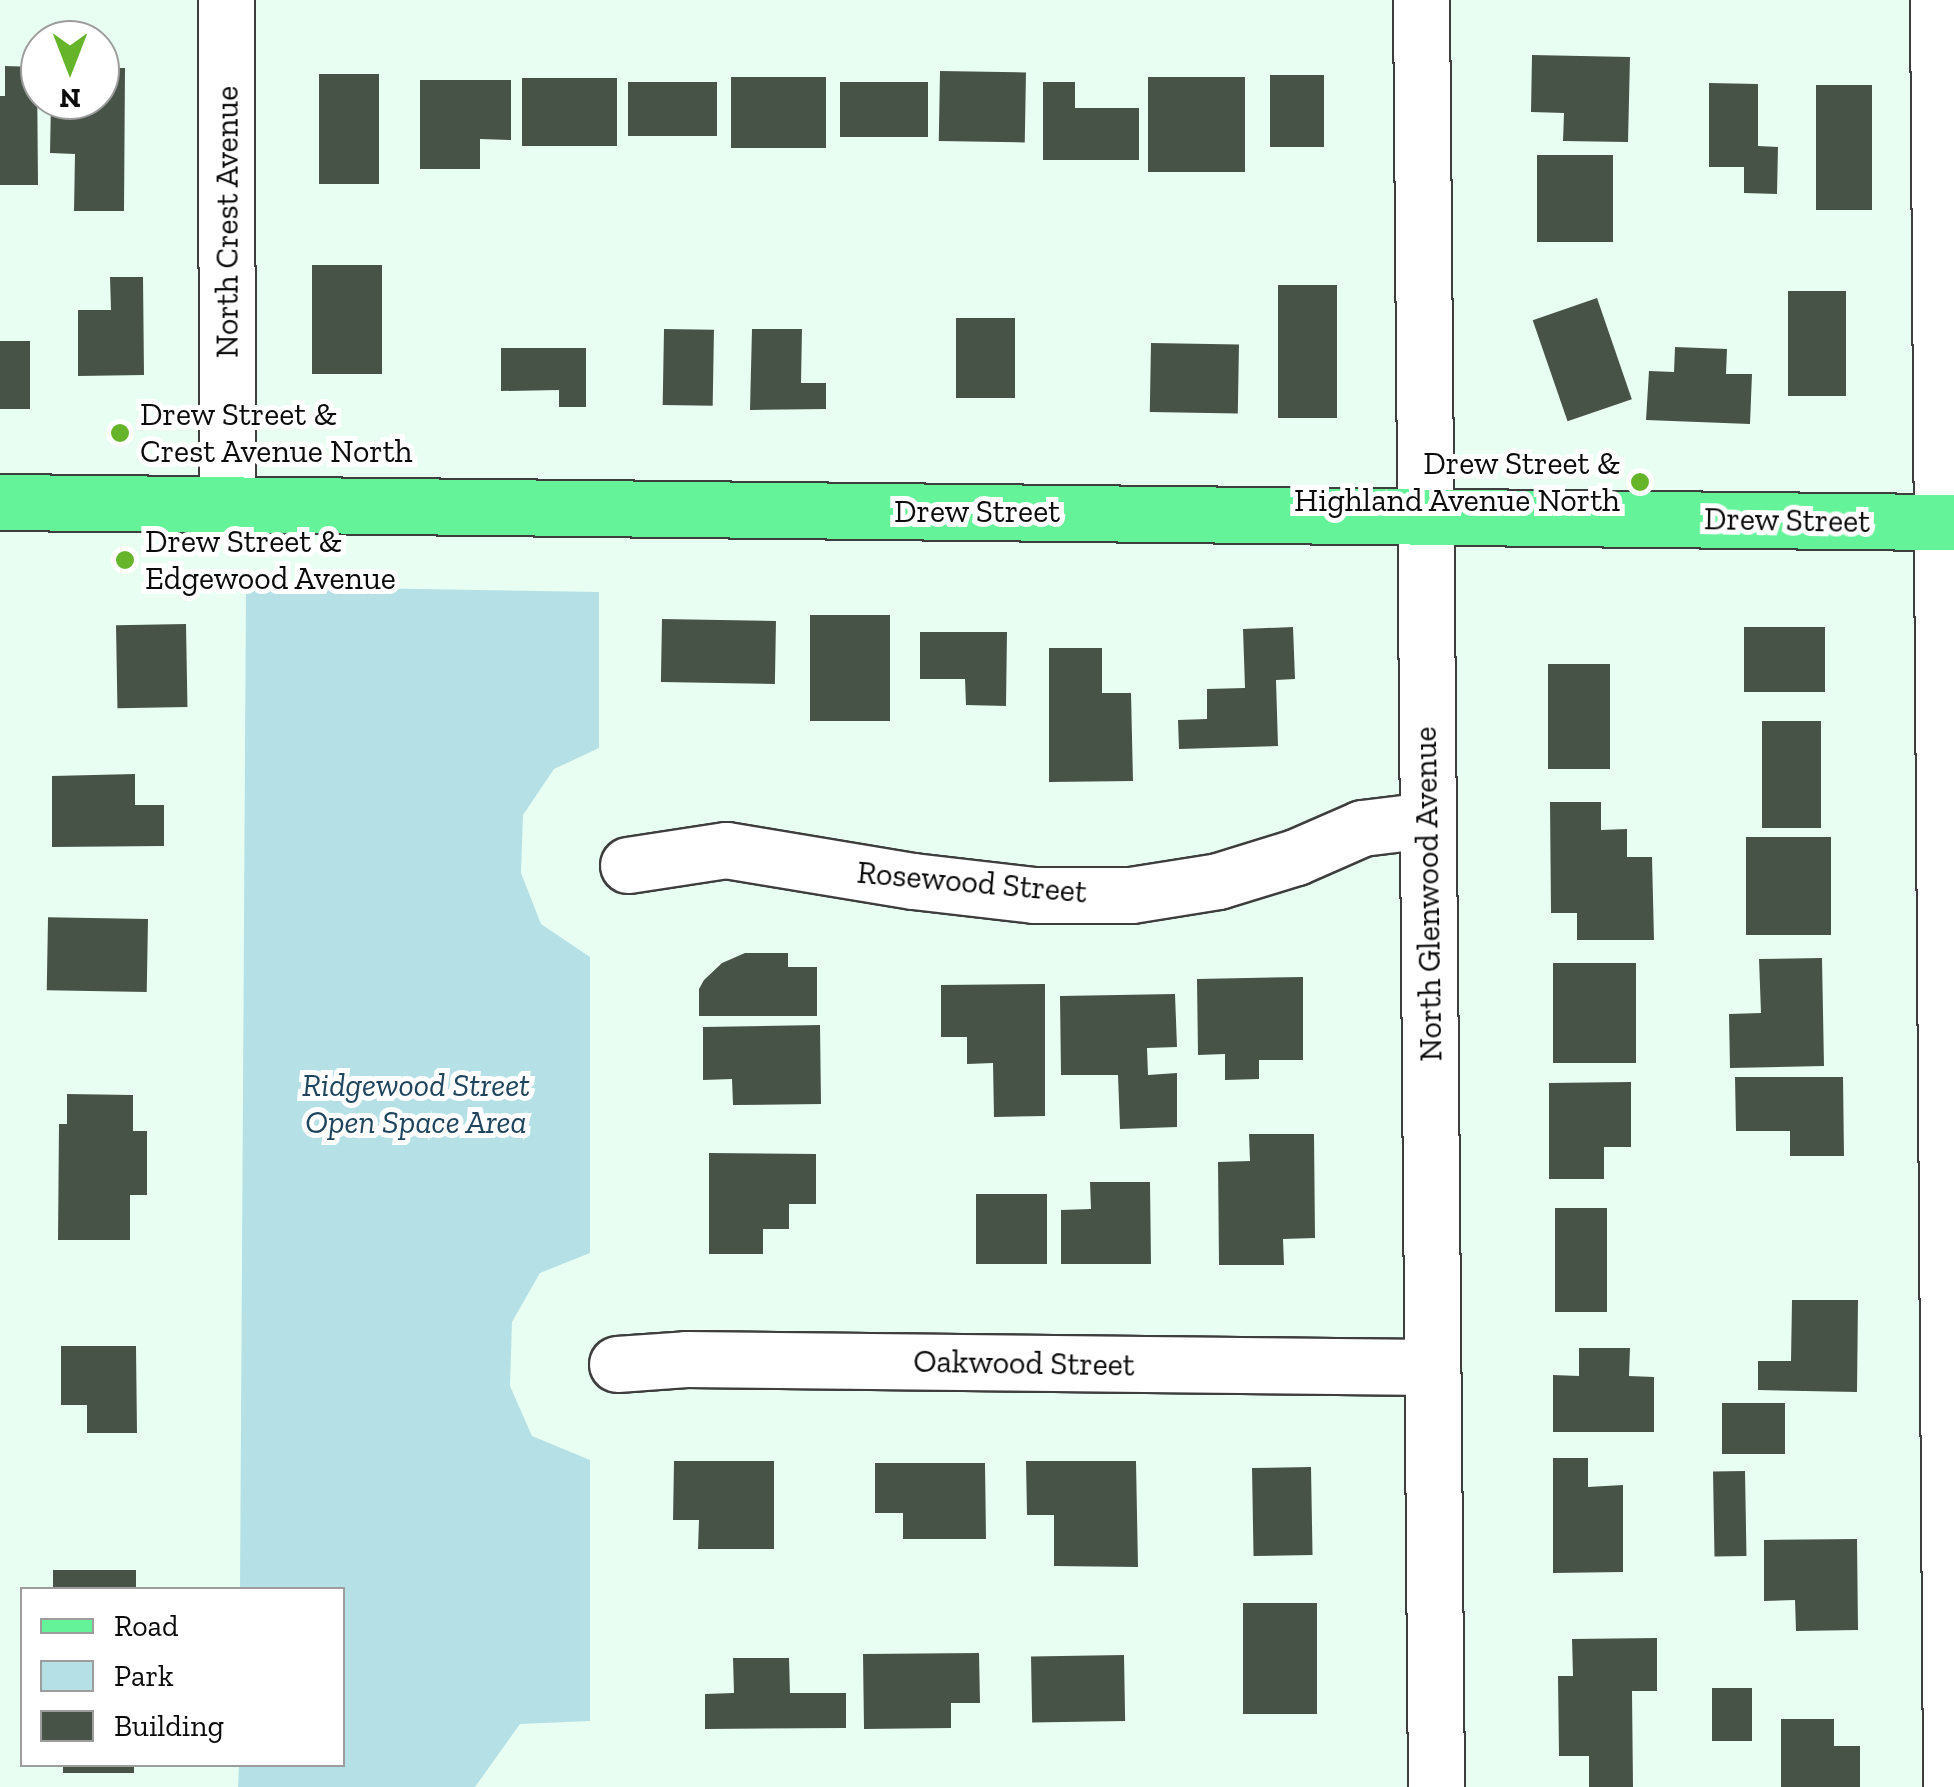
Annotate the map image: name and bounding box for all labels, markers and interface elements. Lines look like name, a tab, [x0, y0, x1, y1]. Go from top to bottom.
north arrow	[20, 20, 120, 120]
text: N	[59, 82, 81, 115]
street label: North Crest Avenue	[208, 85, 246, 359]
place label: Drew Street & Crest Avenue North	[140, 396, 414, 471]
marker: Drew Street & Crest Avenue North	[109, 422, 131, 444]
place label: Drew Street & Highland Avenue North	[1293, 445, 1620, 520]
marker: Drew Street & Highland Avenue North	[1629, 471, 1651, 493]
street label: Drew Street	[894, 492, 1060, 530]
street label: Drew Street	[1703, 499, 1871, 541]
place label: Drew Street & Edgewood Avenue	[145, 523, 397, 598]
marker: Drew Street & Edgewood Avenue	[114, 549, 136, 571]
street label: North Glenwood Avenue	[1406, 725, 1450, 1063]
street label: Rosewood Street	[855, 853, 1089, 911]
park label: Ridgewood Street Open Space Area	[302, 1067, 530, 1142]
street label: Oakwood Street	[913, 1342, 1135, 1384]
legend	[20, 1587, 345, 1767]
text: Road	[114, 1608, 179, 1644]
text: Park	[114, 1658, 174, 1694]
text: Building	[114, 1708, 224, 1744]

